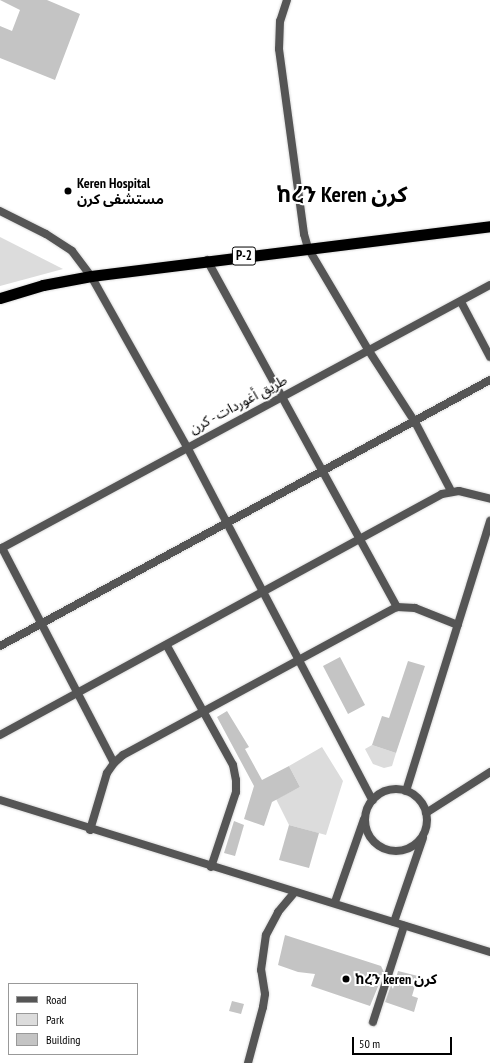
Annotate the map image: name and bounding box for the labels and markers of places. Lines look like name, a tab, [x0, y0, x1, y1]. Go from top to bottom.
place label: Keren Hospital مستشفى كرن	[77, 175, 164, 208]
marker: Keren Hospital مستشفى كرن	[62, 185, 74, 197]
place label: ከረን keren كرن	[355, 971, 437, 987]
marker: ከረን keren كرن	[340, 973, 352, 985]

